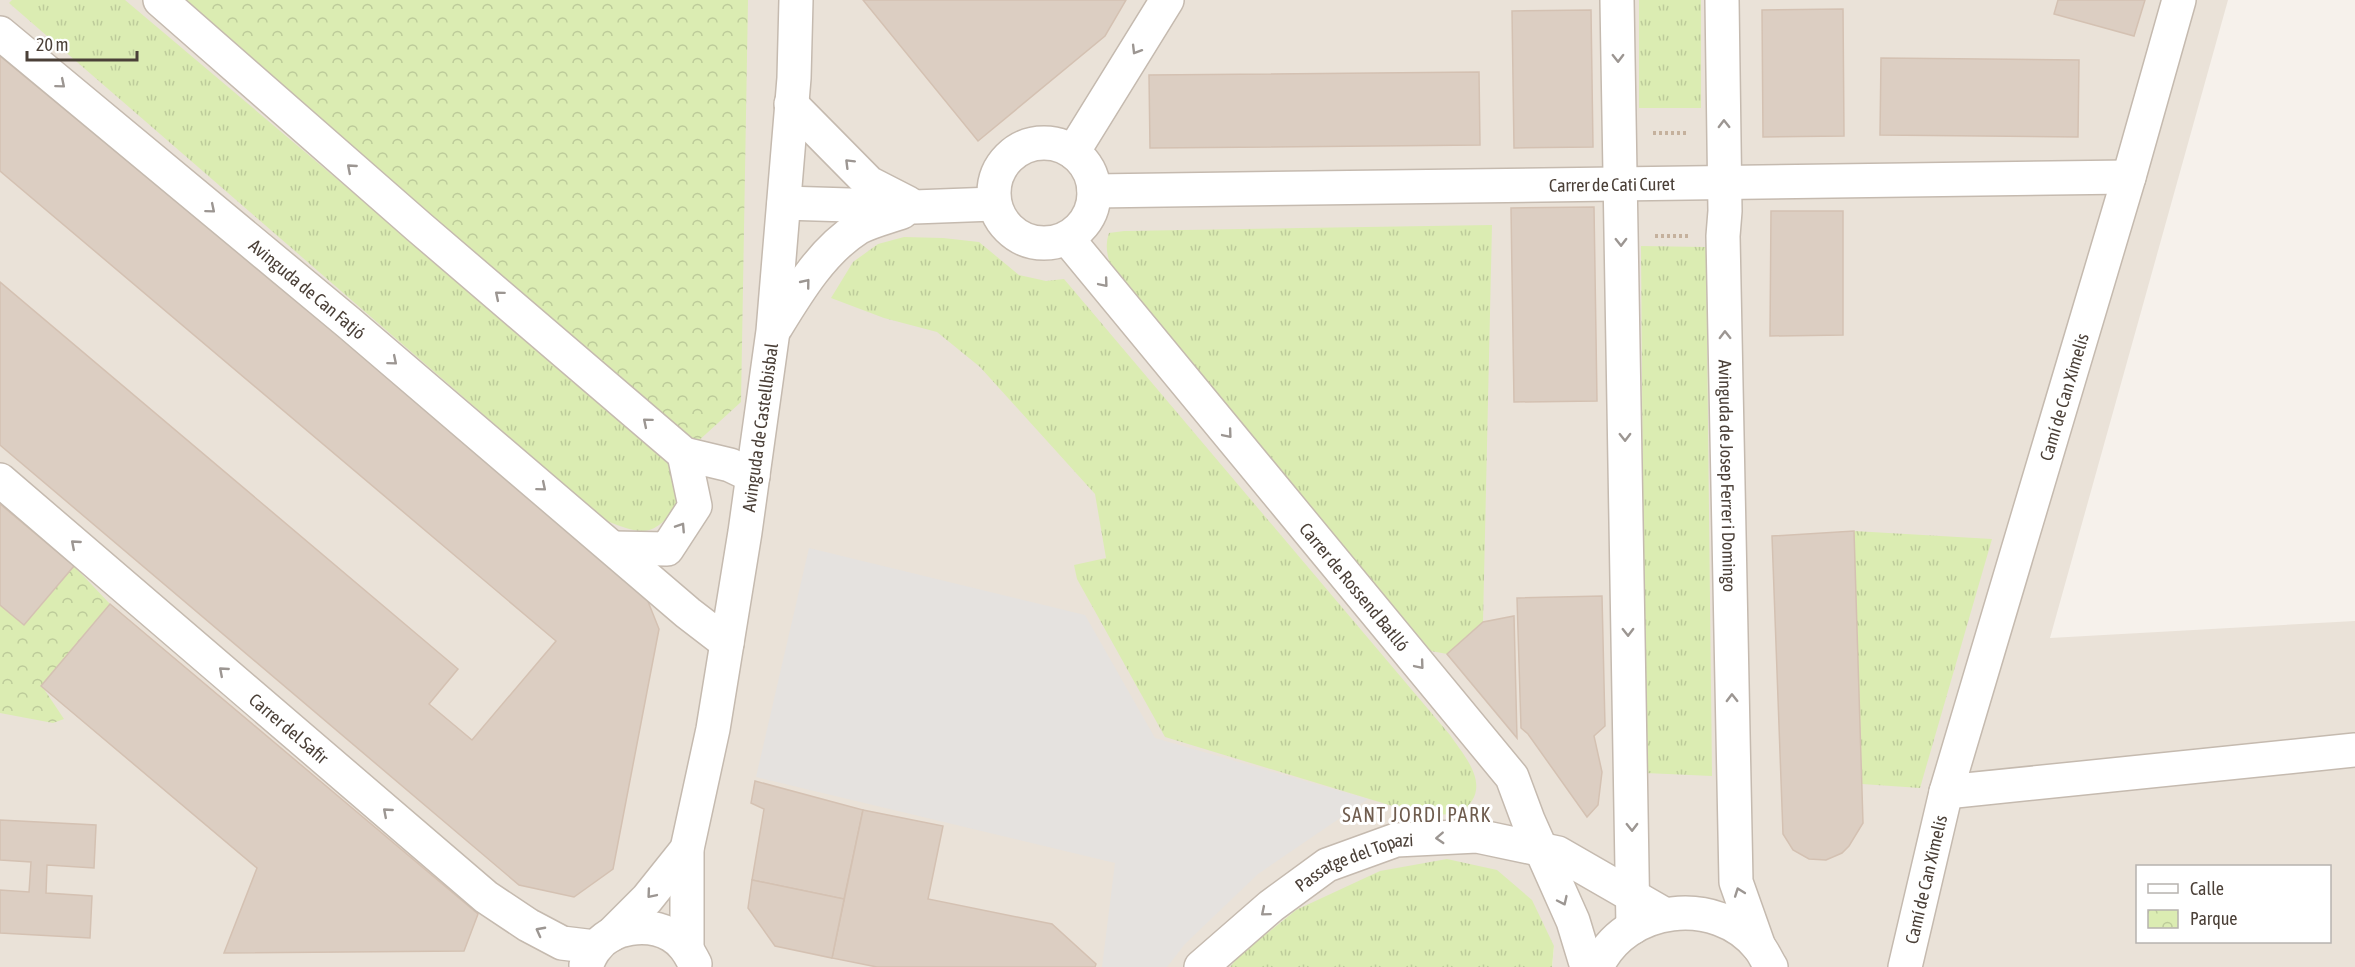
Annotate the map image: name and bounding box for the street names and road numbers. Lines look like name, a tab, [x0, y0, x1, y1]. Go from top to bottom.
street label: Carrer de Cati Curet	[1549, 173, 1675, 195]
street label: Avinguda de Can Fatjó	[245, 234, 370, 343]
street label: Camí de Can Ximelis	[2035, 331, 2092, 463]
street label: Avinguda de Castellbisbal	[737, 341, 782, 513]
street label: Avinguda de Josep Ferrer i Domingo	[1715, 359, 1741, 592]
street label: Carrer de Rossend Batlló	[1296, 518, 1414, 655]
street label: Carrer del Safir	[245, 688, 333, 768]
street label: Camí de Can Ximelis	[1900, 813, 1951, 946]
street label: Passatge del Topazi	[1291, 829, 1414, 895]

